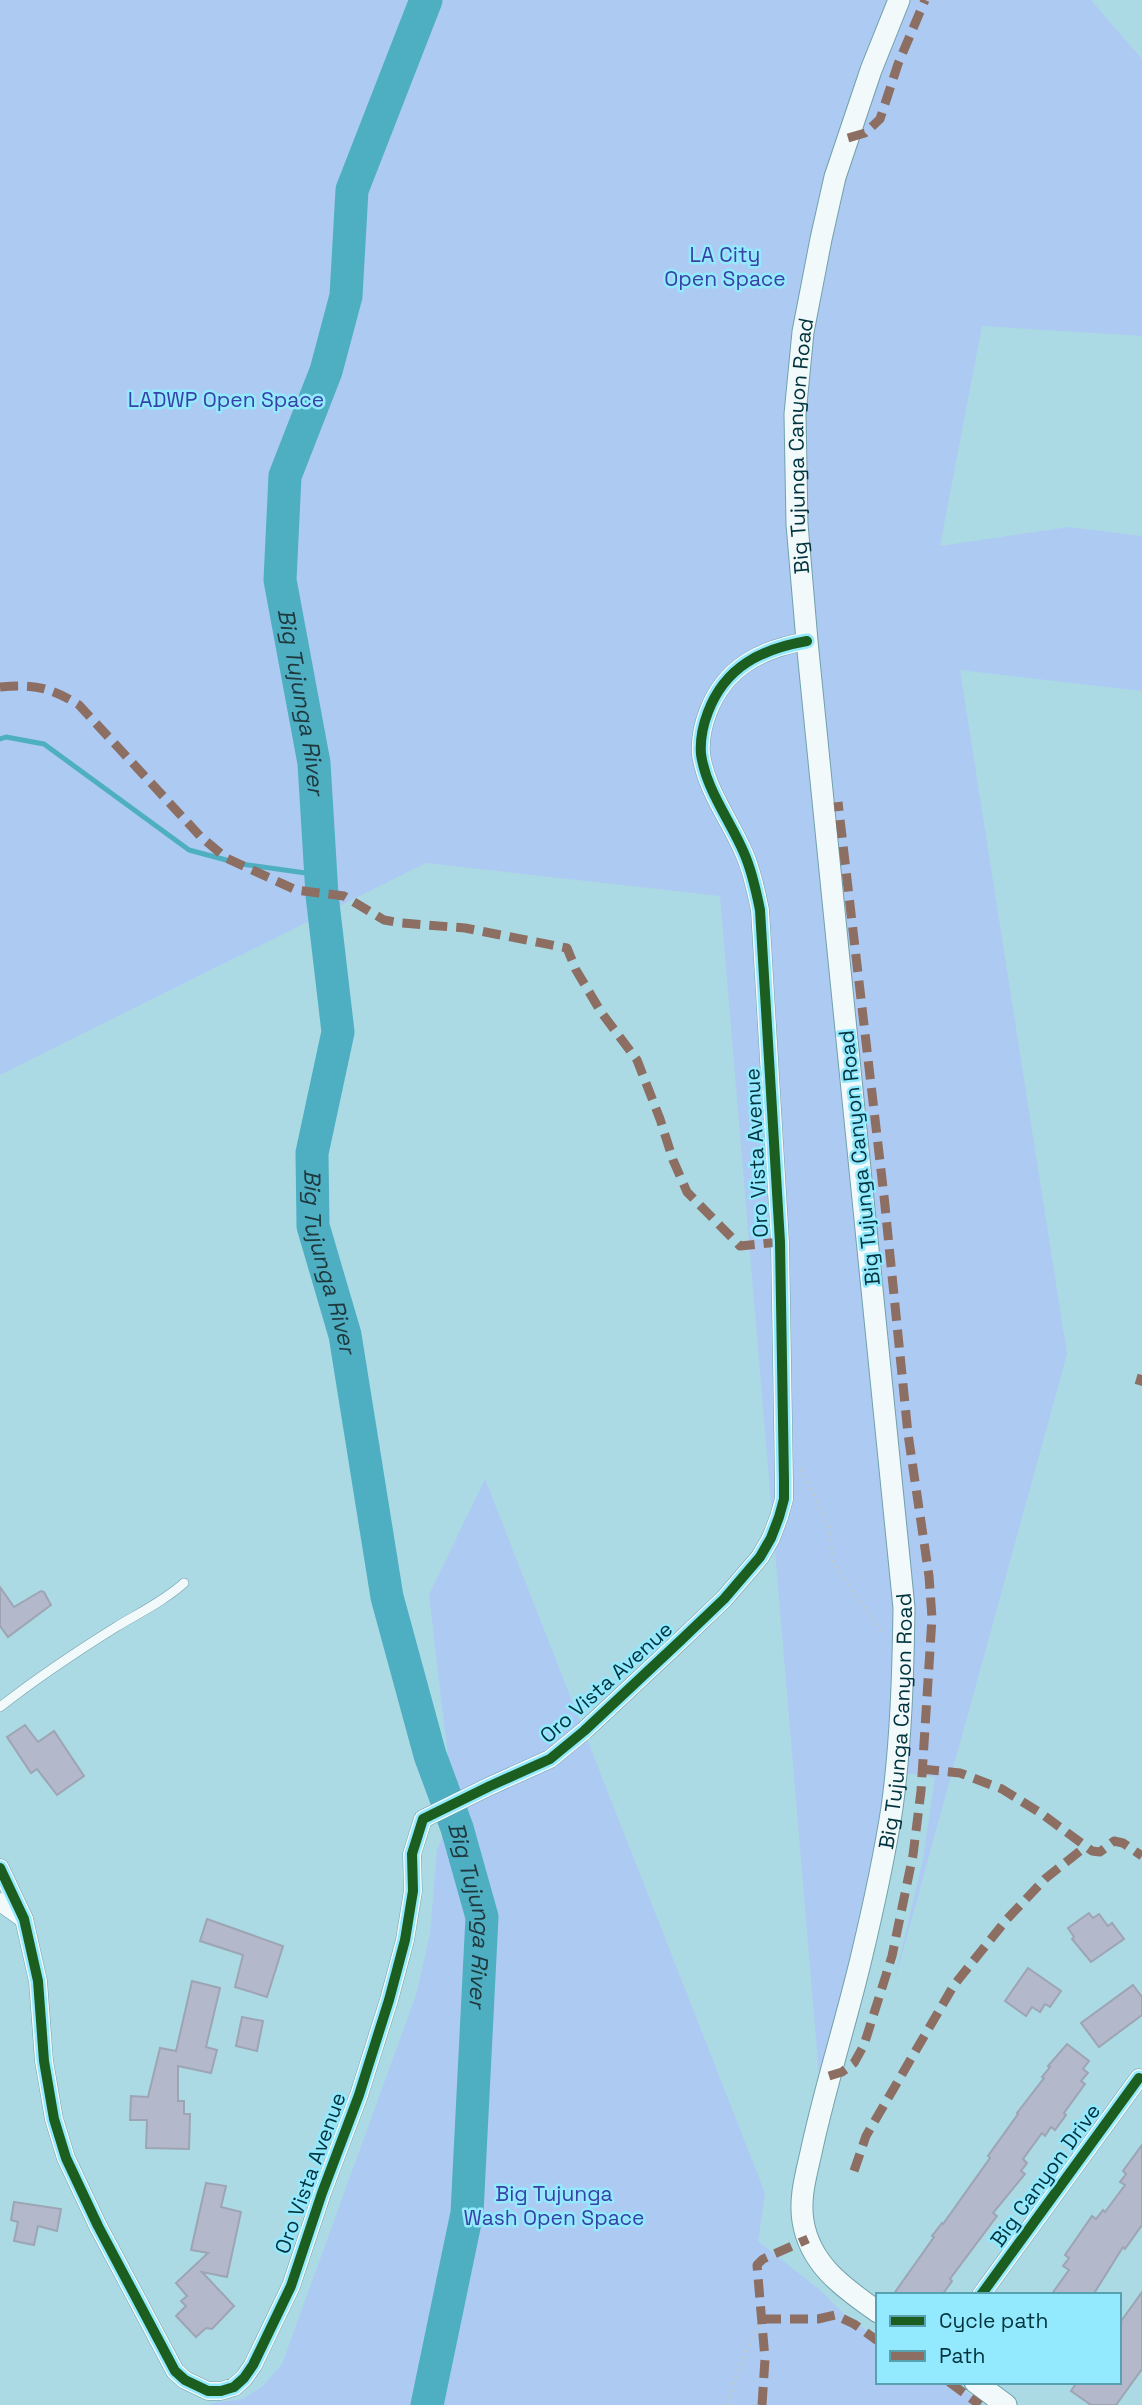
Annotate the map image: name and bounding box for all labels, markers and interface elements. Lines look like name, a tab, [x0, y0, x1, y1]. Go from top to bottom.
park label: LA City Open Space	[664, 241, 786, 292]
street label: Big Tujunga Canyon Road	[781, 315, 819, 575]
park label: LADWP Open Space	[128, 386, 324, 413]
water label: Big Tujunga River	[271, 606, 331, 798]
street label: Big Tujunga Canyon Road	[832, 1029, 886, 1287]
street label: Oro Vista Avenue	[738, 1068, 774, 1238]
water label: Big Tujunga River	[297, 1169, 363, 1358]
street label: Big Tujunga Canyon Road	[872, 1592, 918, 1851]
street label: Oro Vista Avenue	[534, 1615, 678, 1749]
water label: Big Tujunga River	[441, 1819, 497, 2011]
street label: Oro Vista Avenue	[268, 2089, 352, 2257]
street label: Big Canyon Drive	[984, 2098, 1106, 2252]
park label: Big Tujunga Wash Open Space	[464, 2180, 644, 2231]
legend	[876, 2293, 1121, 2384]
text: Cycle path	[939, 2307, 1048, 2334]
text: Path	[939, 2342, 985, 2369]

